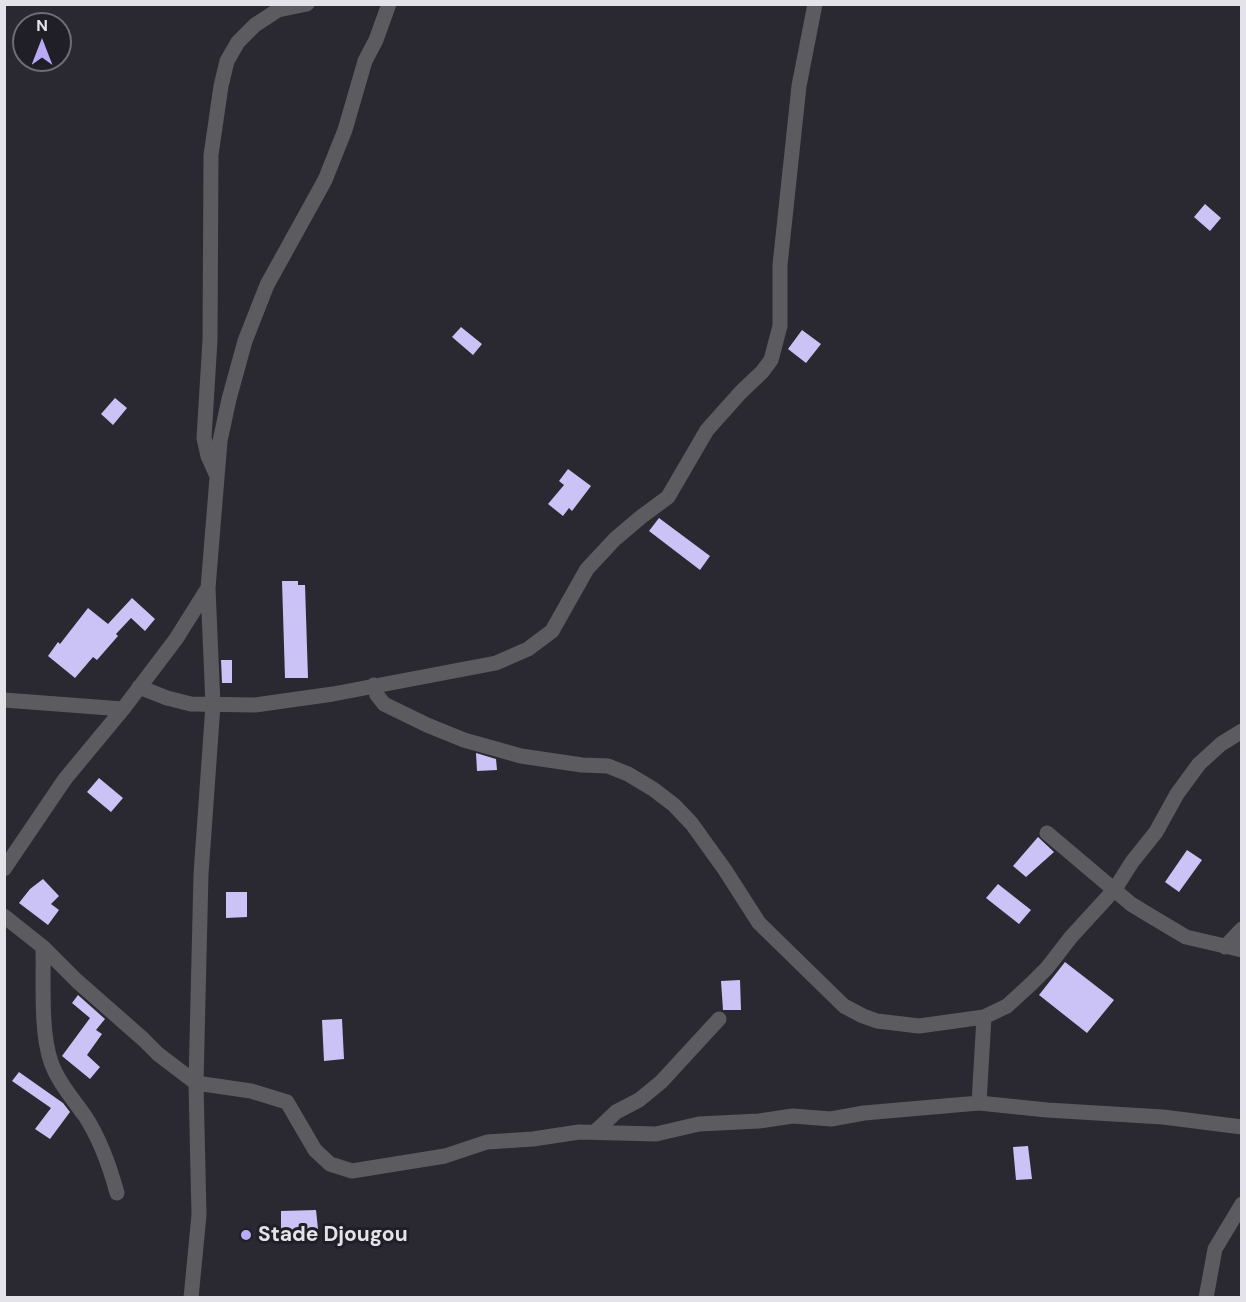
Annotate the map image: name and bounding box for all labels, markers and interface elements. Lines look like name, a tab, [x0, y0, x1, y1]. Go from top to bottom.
north arrow	[12, 12, 72, 72]
text: N	[36, 15, 48, 36]
place label: Stade Djougou	[258, 1222, 408, 1248]
marker: Stade Djougou	[239, 1228, 253, 1242]

